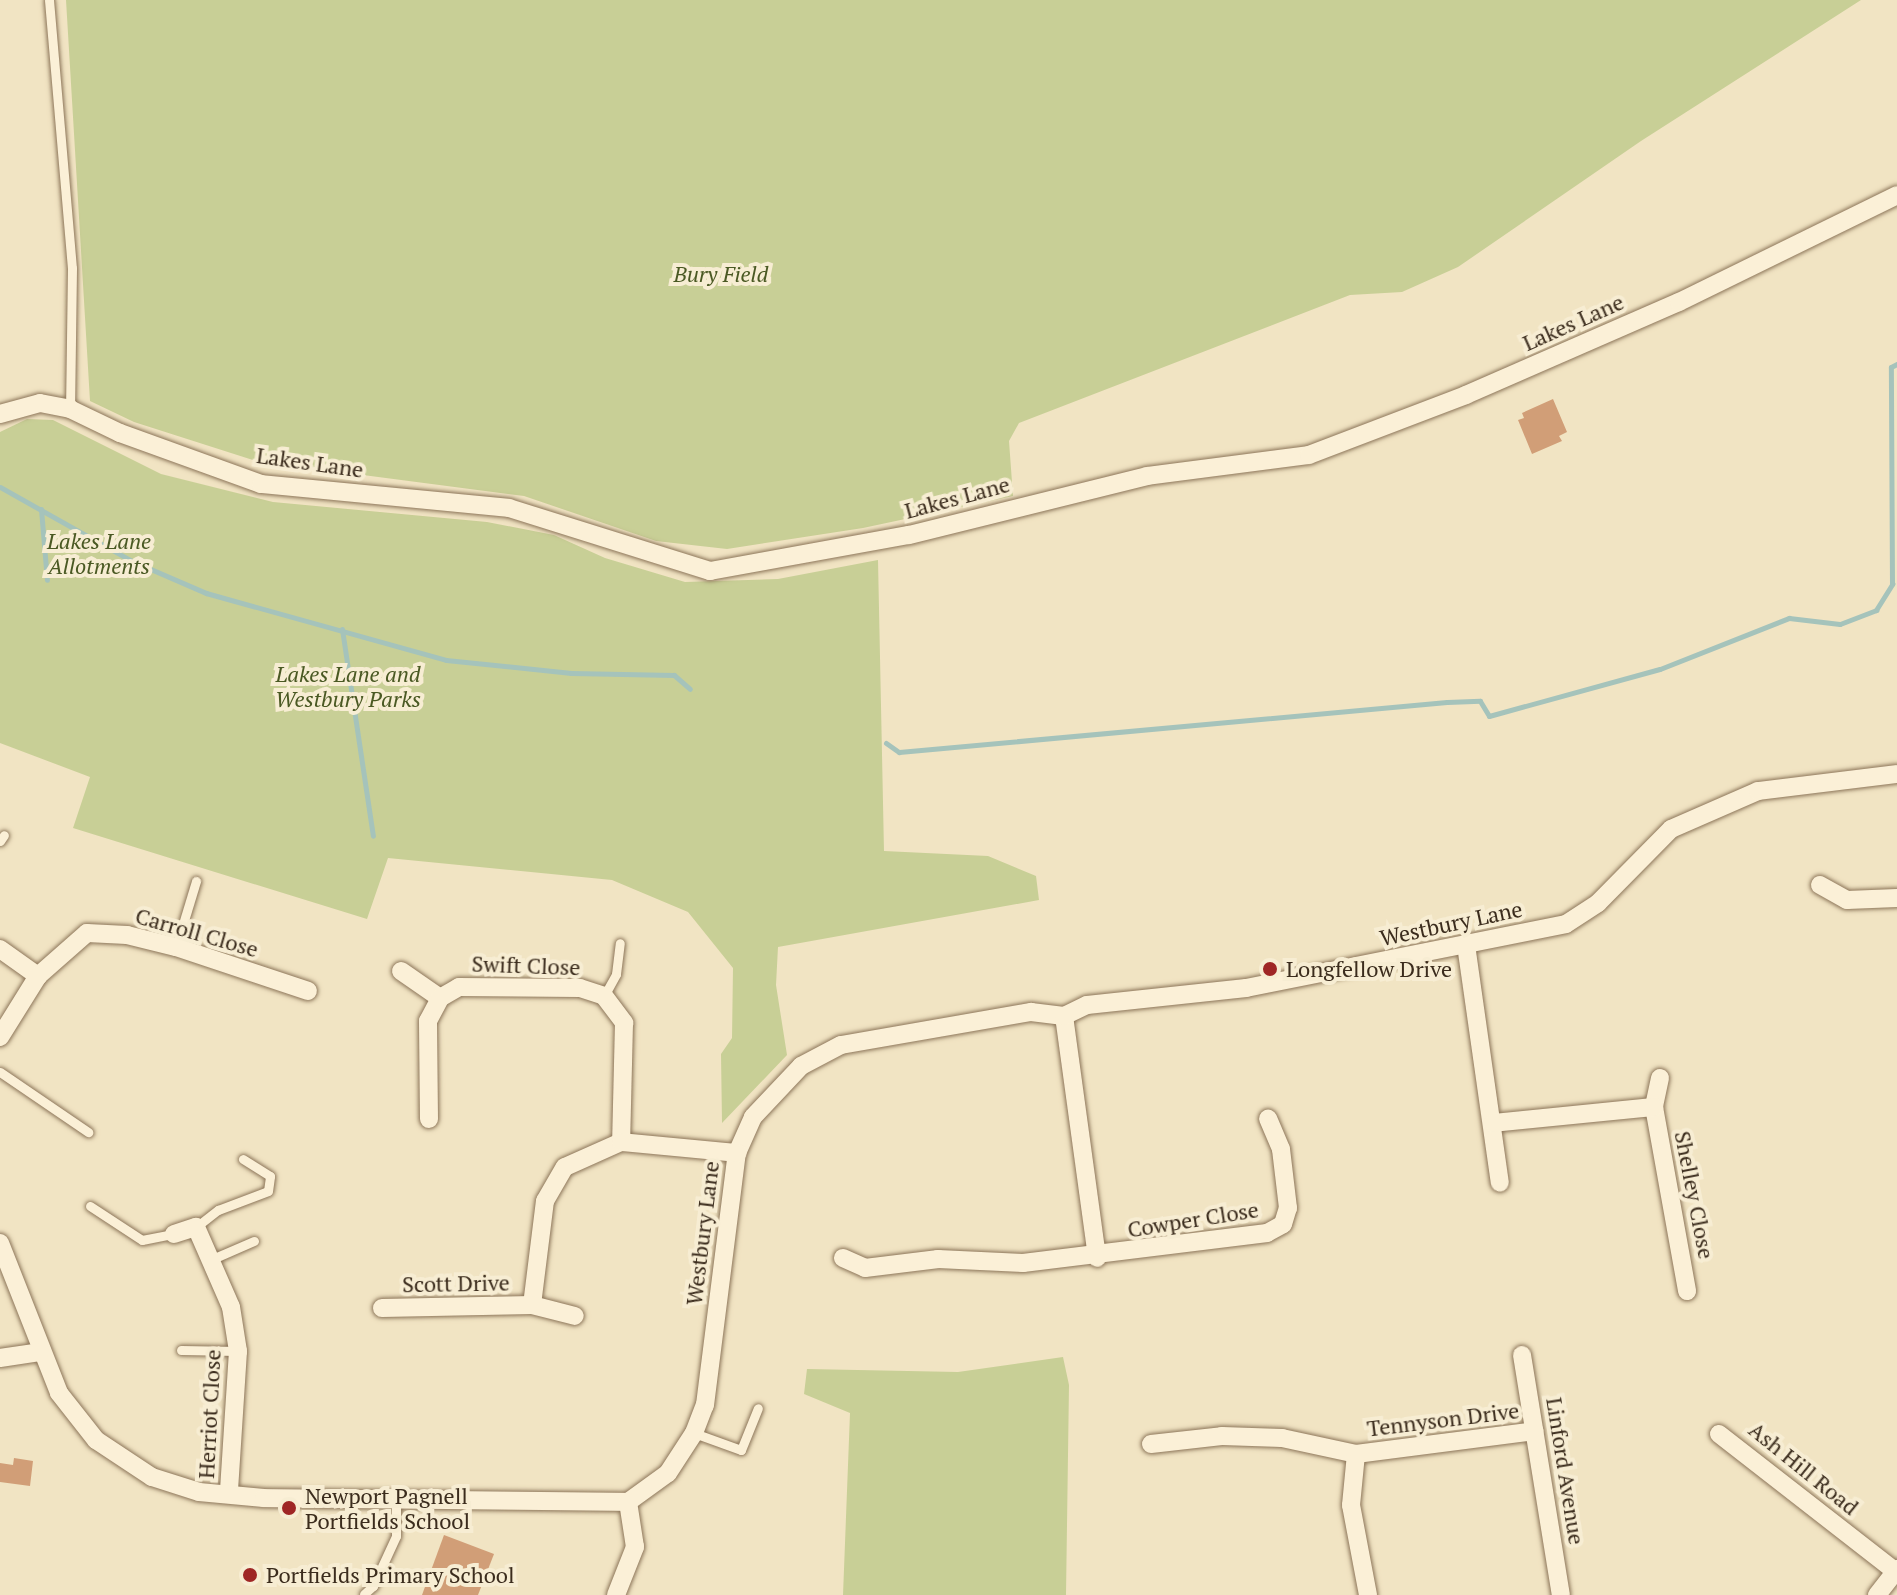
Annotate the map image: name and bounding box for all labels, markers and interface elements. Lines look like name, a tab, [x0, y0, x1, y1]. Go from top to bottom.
park label: Bury Field	[674, 261, 768, 287]
street label: Lakes Lane	[1519, 288, 1627, 356]
street label: Lakes Lane	[255, 441, 365, 483]
street label: Lakes Lane	[902, 470, 1012, 524]
park label: Lakes Lane Allotments	[47, 527, 151, 578]
park label: Lakes Lane and Westbury Parks	[275, 660, 421, 712]
street label: Westbury Lane	[1377, 895, 1525, 951]
street label: Carroll Close	[133, 902, 261, 962]
street label: Swift Close	[471, 950, 581, 980]
place label: Longfellow Drive	[1286, 956, 1452, 982]
marker: Longfellow Drive	[1261, 960, 1279, 978]
street label: Shelley Close	[1670, 1129, 1720, 1261]
street label: Westbury Lane	[680, 1159, 724, 1307]
street label: Cowper Close	[1126, 1196, 1260, 1242]
street label: Scott Drive	[402, 1269, 510, 1297]
street label: Herriot Close	[192, 1349, 226, 1479]
street label: Linford Avenue	[1541, 1395, 1591, 1547]
street label: Tennyson Drive	[1365, 1397, 1521, 1441]
street label: Ash Hill Road	[1744, 1416, 1864, 1520]
place label: Newport Pagnell Portfields School	[305, 1482, 470, 1534]
marker: Newport Pagnell Portfields School	[280, 1499, 298, 1517]
place label: Portfields Primary School	[266, 1562, 515, 1588]
marker: Portfields Primary School	[241, 1566, 259, 1584]

